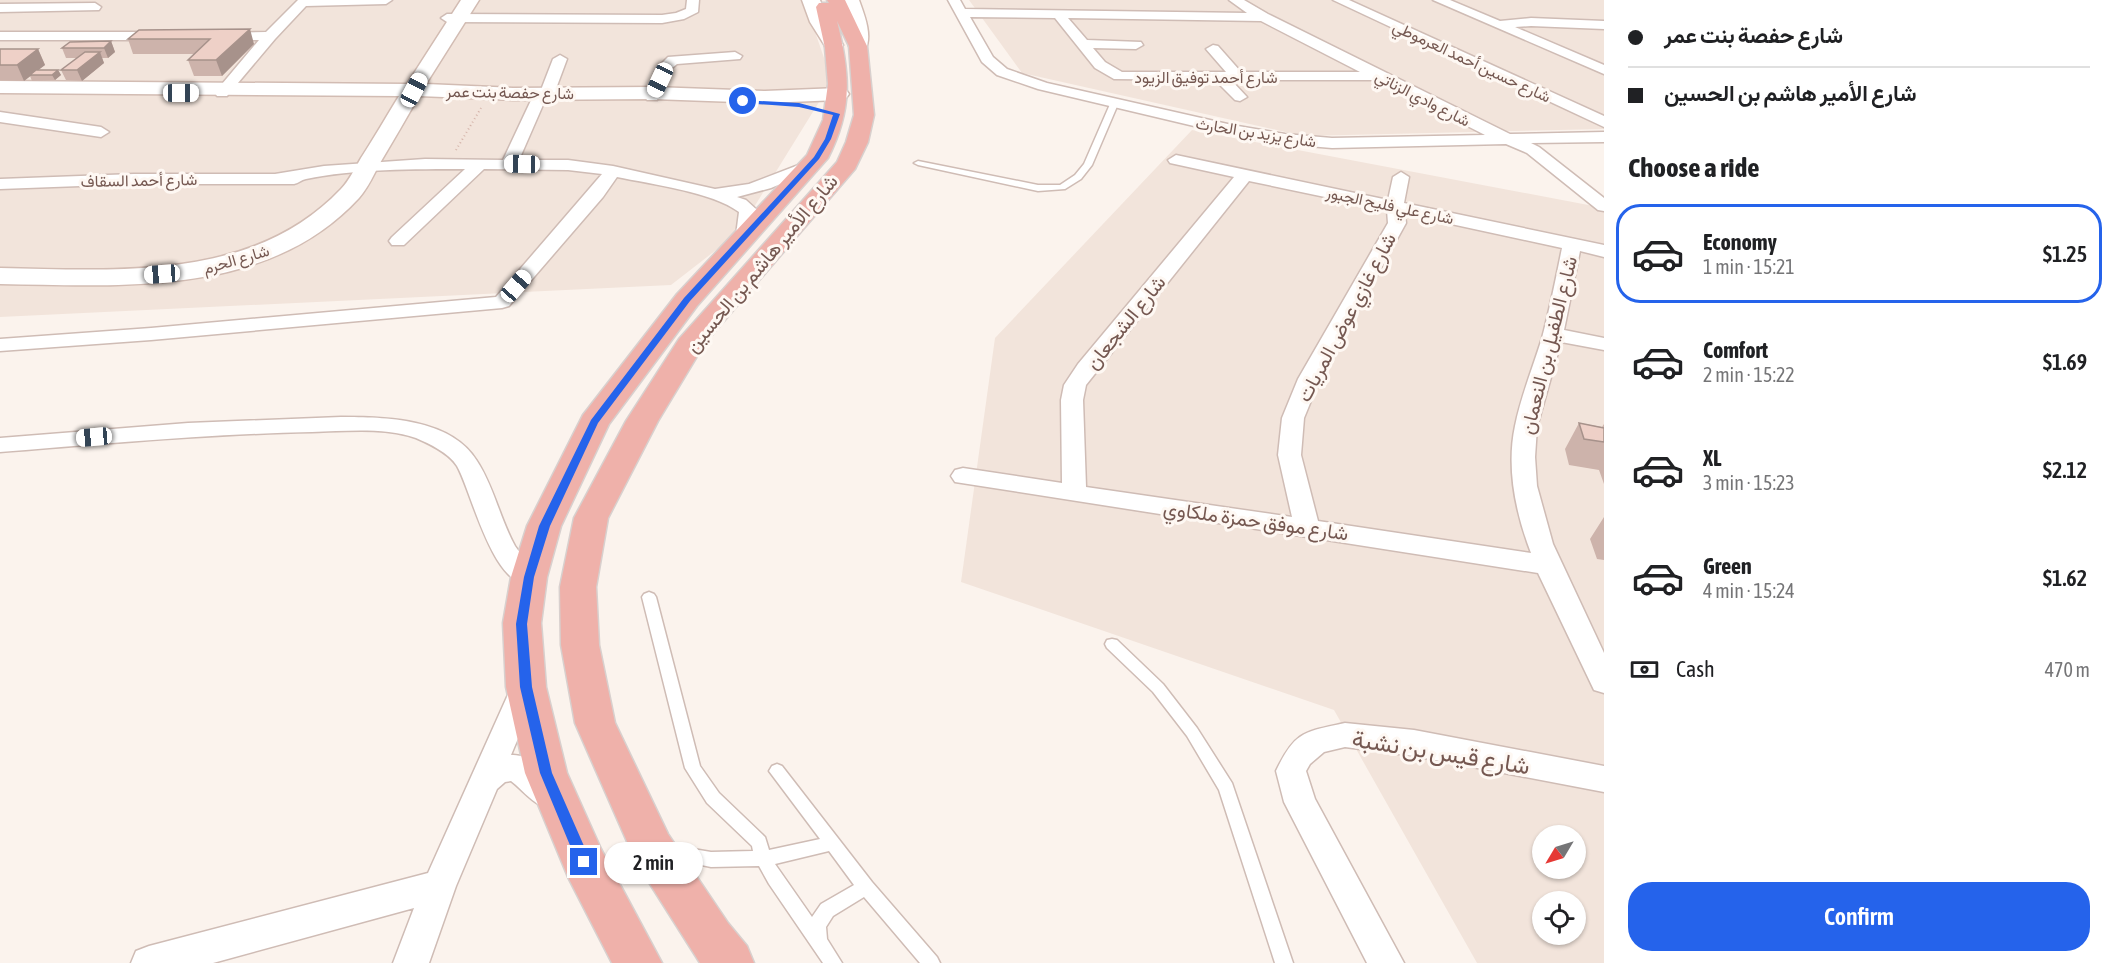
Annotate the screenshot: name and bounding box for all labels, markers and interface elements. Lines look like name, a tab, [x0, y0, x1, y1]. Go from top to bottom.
street label: شارع حسين أحمد العرموطي	[1388, 17, 1554, 110]
text: شارع حفصة بنت عمر	[1664, 22, 1843, 48]
car	[644, 60, 676, 100]
street label: شارع وادي الزناتي	[1370, 66, 1473, 134]
street label: شارع أحمد توفيق الزيود	[1134, 68, 1278, 89]
car	[398, 70, 430, 110]
text: شارع الأمير هاشم بن الحسين	[1664, 80, 1917, 106]
street label: شارع حفصة بنت عمر	[445, 82, 574, 105]
car	[163, 84, 199, 102]
route start	[729, 87, 756, 114]
street label: شارع يزيد بن الحارث	[1194, 114, 1318, 153]
text: Choose a ride	[1628, 152, 1760, 183]
car	[504, 155, 540, 173]
street label: شارع أحمد السقاف	[81, 170, 197, 193]
street label: شارع الأمير هاشم بن الحسين	[680, 170, 844, 358]
street label: شارع علي فليح الجبور	[1323, 182, 1455, 232]
icon: car	[1631, 227, 1685, 281]
street label: شارع غازي عوض المريات	[1292, 229, 1406, 408]
text: Economy	[1703, 229, 1777, 255]
street label: شارع الحرم	[201, 241, 272, 280]
text: $1.25	[2043, 241, 2087, 267]
street label: شارع الطفيل بن النعمان	[1515, 254, 1584, 437]
text: 1 min · 15:21	[1703, 255, 1795, 278]
car	[143, 264, 181, 284]
car	[497, 267, 535, 305]
street label: شارع الشجعان	[1080, 270, 1172, 375]
icon: car	[1631, 335, 1685, 389]
text: Comfort	[1703, 337, 1768, 363]
text: $1.69	[2043, 349, 2087, 375]
text: 2 min · 15:22	[1703, 363, 1795, 386]
car	[75, 426, 113, 448]
icon: car	[1631, 443, 1685, 497]
text: XL	[1703, 445, 1721, 471]
text: $2.12	[2043, 457, 2087, 483]
text: 3 min · 15:23	[1703, 471, 1795, 494]
street label: شارع موفق حمزة ملكاوي	[1161, 496, 1350, 550]
icon: car	[1631, 551, 1685, 605]
text: Green	[1703, 553, 1752, 579]
text: $1.62	[2043, 565, 2087, 591]
text: 4 min · 15:24	[1703, 579, 1795, 602]
icon: cash	[1628, 653, 1661, 686]
text: Cash	[1676, 656, 1715, 682]
text: 470 m	[2045, 658, 2090, 681]
street label: شارع قيس بن نشبة	[1350, 725, 1532, 782]
north arrow	[1532, 825, 1586, 879]
map controls	[1532, 825, 1586, 945]
callout: 2 min	[605, 841, 704, 883]
route end	[570, 848, 597, 875]
text: 2 min	[633, 851, 674, 874]
button: Confirm	[1628, 882, 2090, 951]
button: locate	[1532, 891, 1586, 945]

